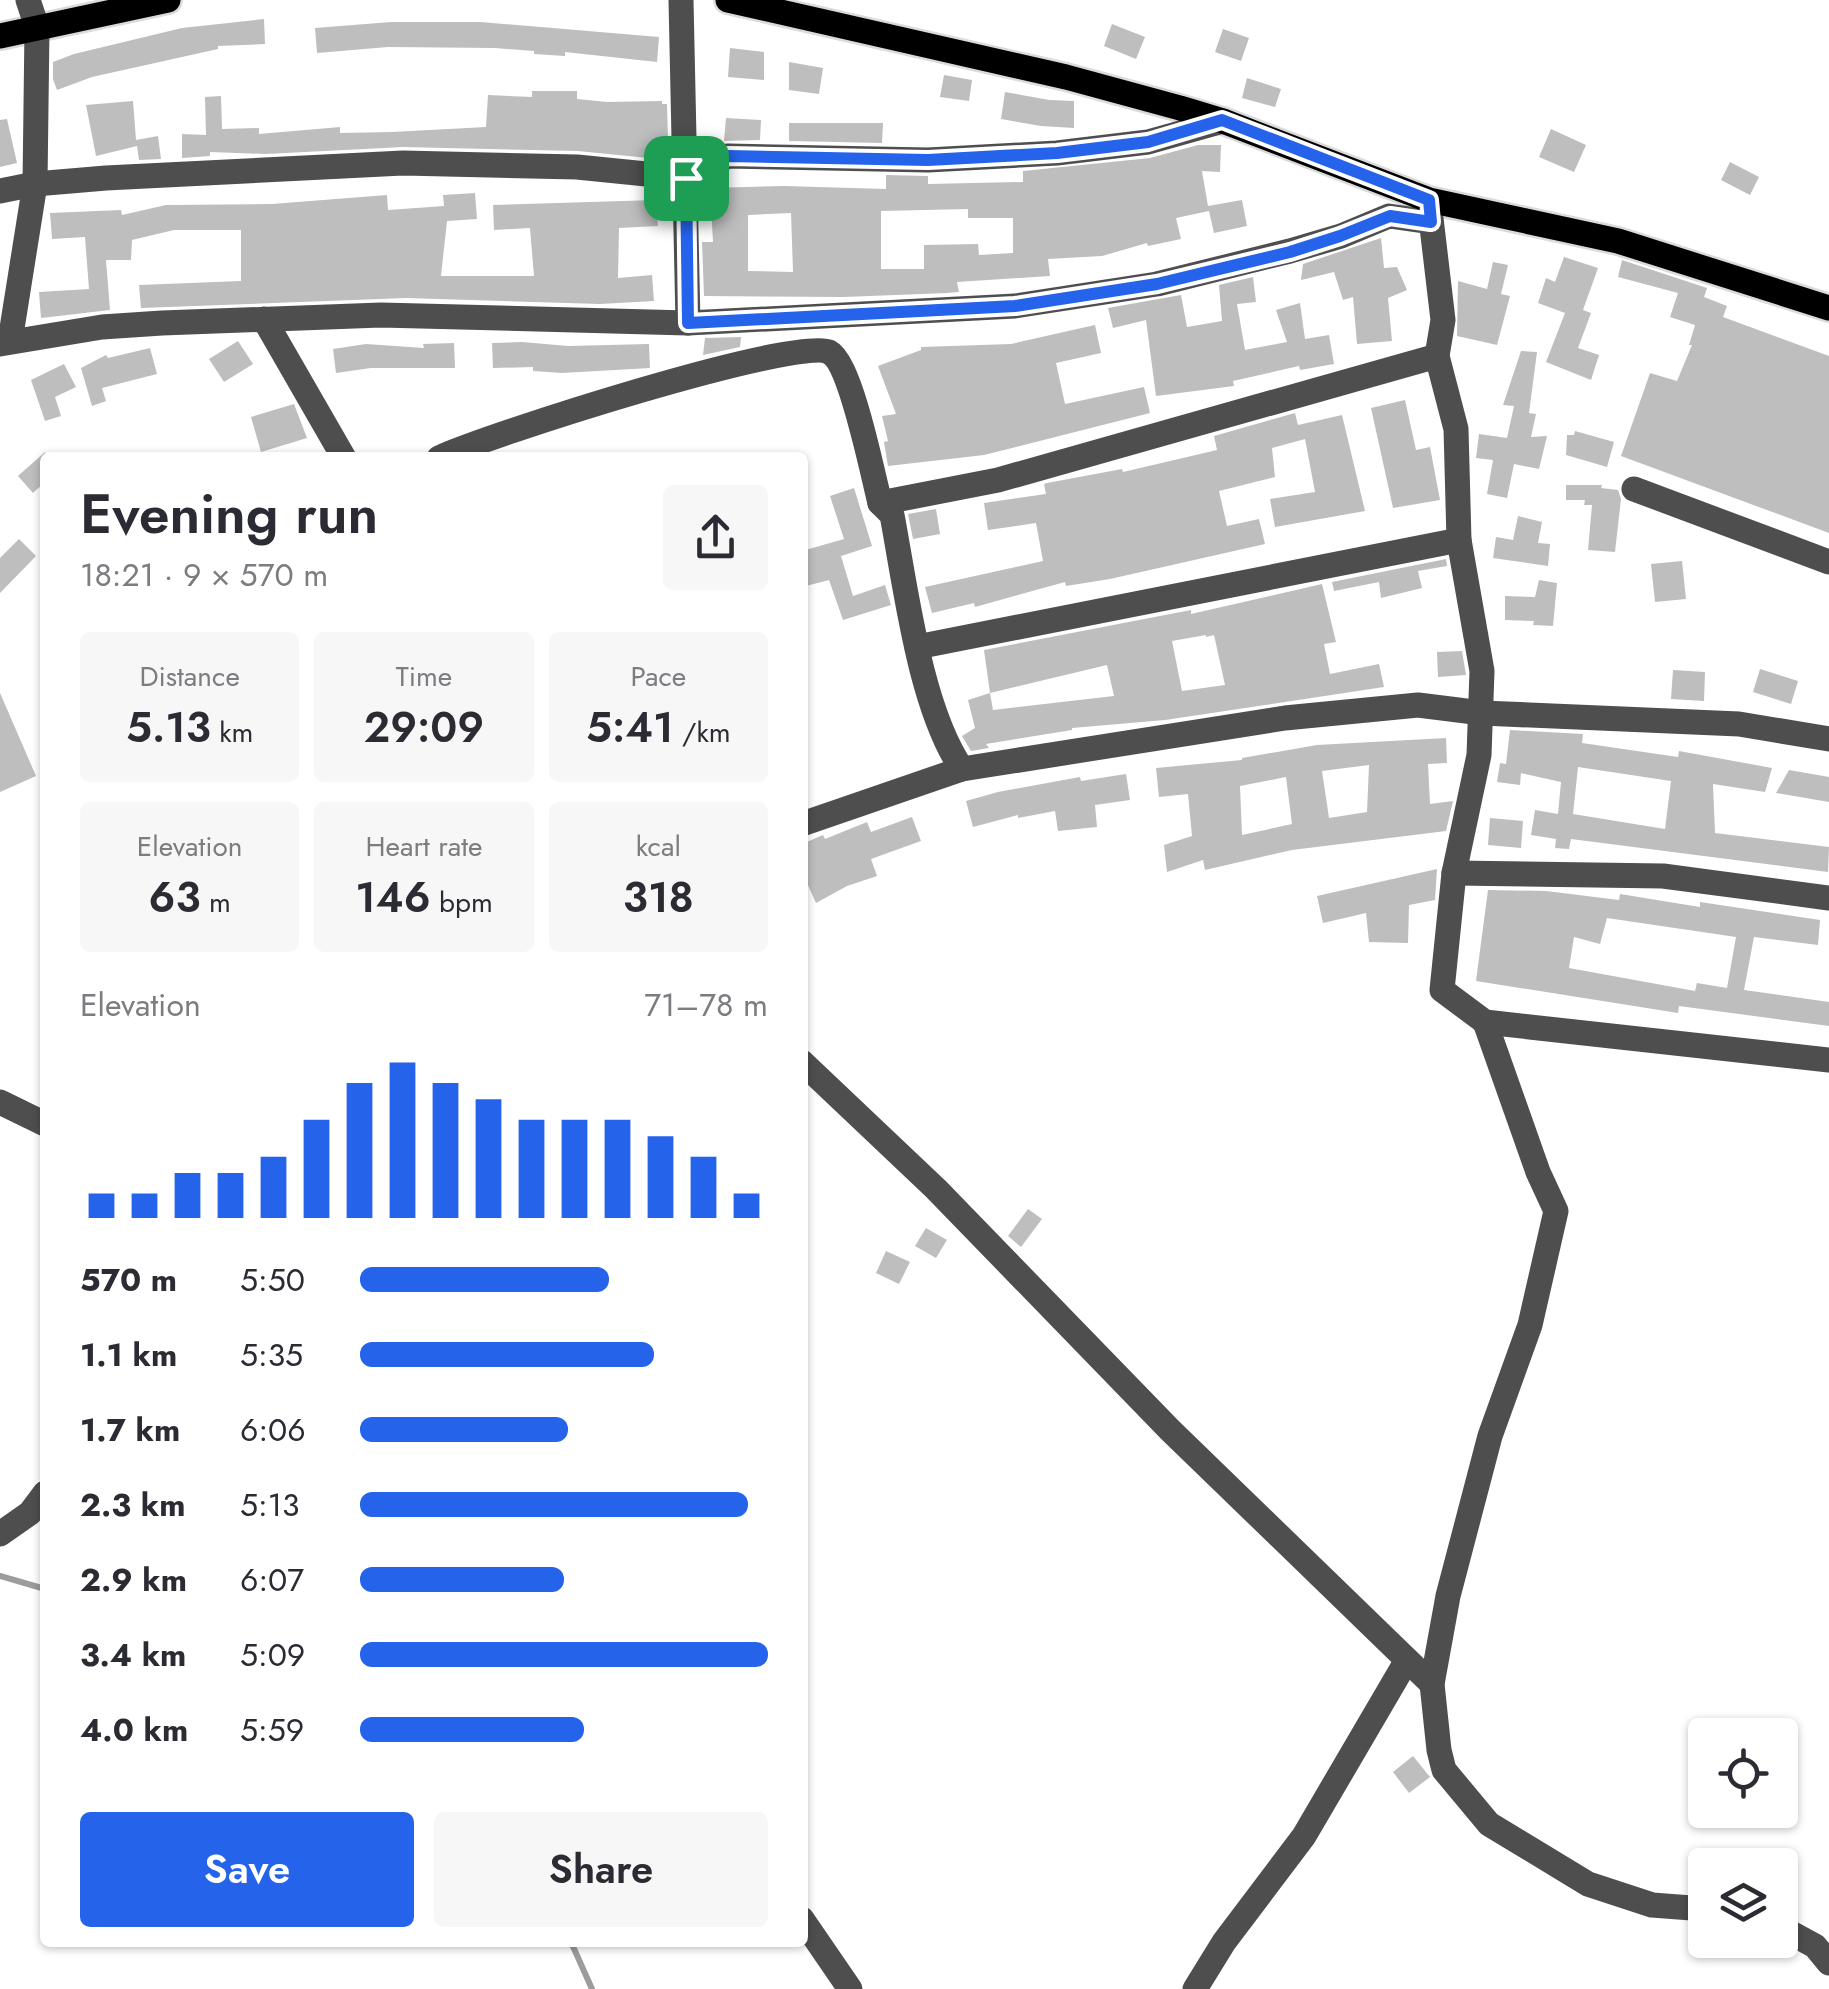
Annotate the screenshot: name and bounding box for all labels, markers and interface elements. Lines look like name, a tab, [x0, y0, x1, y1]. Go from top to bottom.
pin	[644, 136, 729, 221]
icon: arrive	[659, 151, 714, 206]
text: Evening run	[80, 474, 378, 554]
button: share	[663, 485, 768, 590]
text: 18:21 · 9 × 570 m	[80, 552, 328, 598]
text: Distance	[140, 656, 240, 697]
text: Time	[396, 656, 452, 697]
text: Pace	[630, 656, 686, 697]
text: 5.13	[126, 697, 211, 758]
text: 29:09	[364, 697, 484, 758]
text: 5:41	[586, 697, 674, 758]
text: km	[211, 712, 253, 753]
text: /km	[674, 712, 731, 753]
text: Elevation	[137, 826, 242, 867]
text: Heart rate	[366, 826, 482, 867]
text: kcal	[636, 826, 681, 867]
text: 63	[149, 867, 201, 928]
text: 146	[355, 867, 431, 928]
text: 318	[623, 867, 694, 928]
text: m	[201, 882, 231, 923]
text: bpm	[431, 882, 493, 923]
text: Elevation	[80, 982, 201, 1028]
text: 71–78 m	[644, 982, 768, 1028]
text: 570 m	[80, 1257, 177, 1303]
text: 5:50	[240, 1257, 305, 1303]
text: 1.1 km	[80, 1332, 177, 1378]
text: 5:35	[240, 1332, 303, 1378]
text: 1.7 km	[80, 1407, 180, 1453]
text: 6:06	[240, 1407, 306, 1453]
text: 2.3 km	[80, 1482, 185, 1528]
text: 5:13	[240, 1482, 300, 1528]
text: 2.9 km	[80, 1557, 187, 1603]
text: 6:07	[240, 1557, 304, 1603]
text: 3.4 km	[80, 1632, 186, 1678]
text: 5:09	[240, 1632, 305, 1678]
text: 4.0 km	[80, 1707, 188, 1753]
text: 5:59	[240, 1707, 304, 1753]
map controls	[1688, 1718, 1798, 1958]
button: locate	[1688, 1718, 1798, 1828]
button: Save	[80, 1812, 414, 1927]
button: Share	[434, 1812, 768, 1927]
button: layers	[1688, 1848, 1798, 1958]

